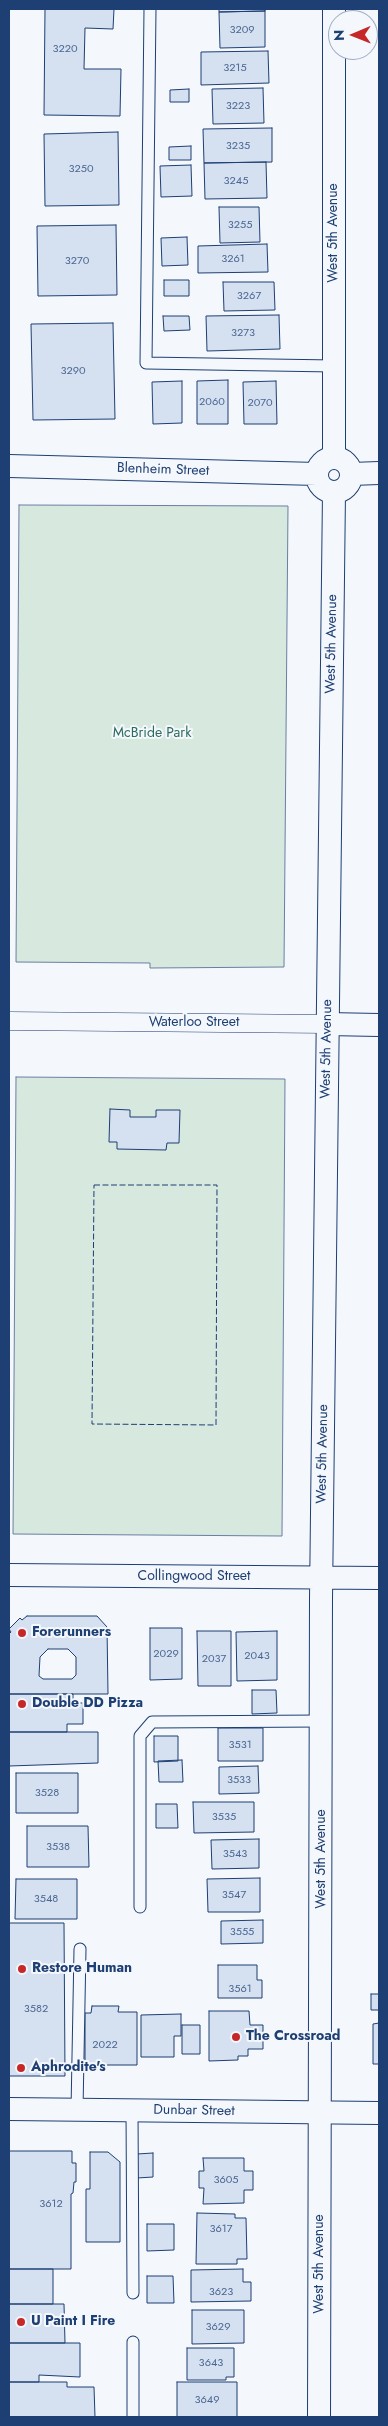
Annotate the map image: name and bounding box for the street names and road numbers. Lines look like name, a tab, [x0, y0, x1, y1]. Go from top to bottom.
street label: West 5th Avenue	[326, 183, 342, 283]
street label: Blenheim Street	[117, 460, 209, 480]
street label: West 5th Avenue	[323, 594, 341, 694]
street label: West 5th Avenue	[318, 999, 336, 1099]
street label: Waterloo Street	[149, 1015, 239, 1031]
street label: West 5th Avenue	[314, 1404, 332, 1504]
street label: Collingwood Street	[138, 1569, 250, 1585]
street label: West 5th Avenue	[314, 1809, 330, 1909]
street label: Dunbar Street	[153, 2102, 235, 2120]
street label: West 5th Avenue	[312, 2214, 328, 2314]

